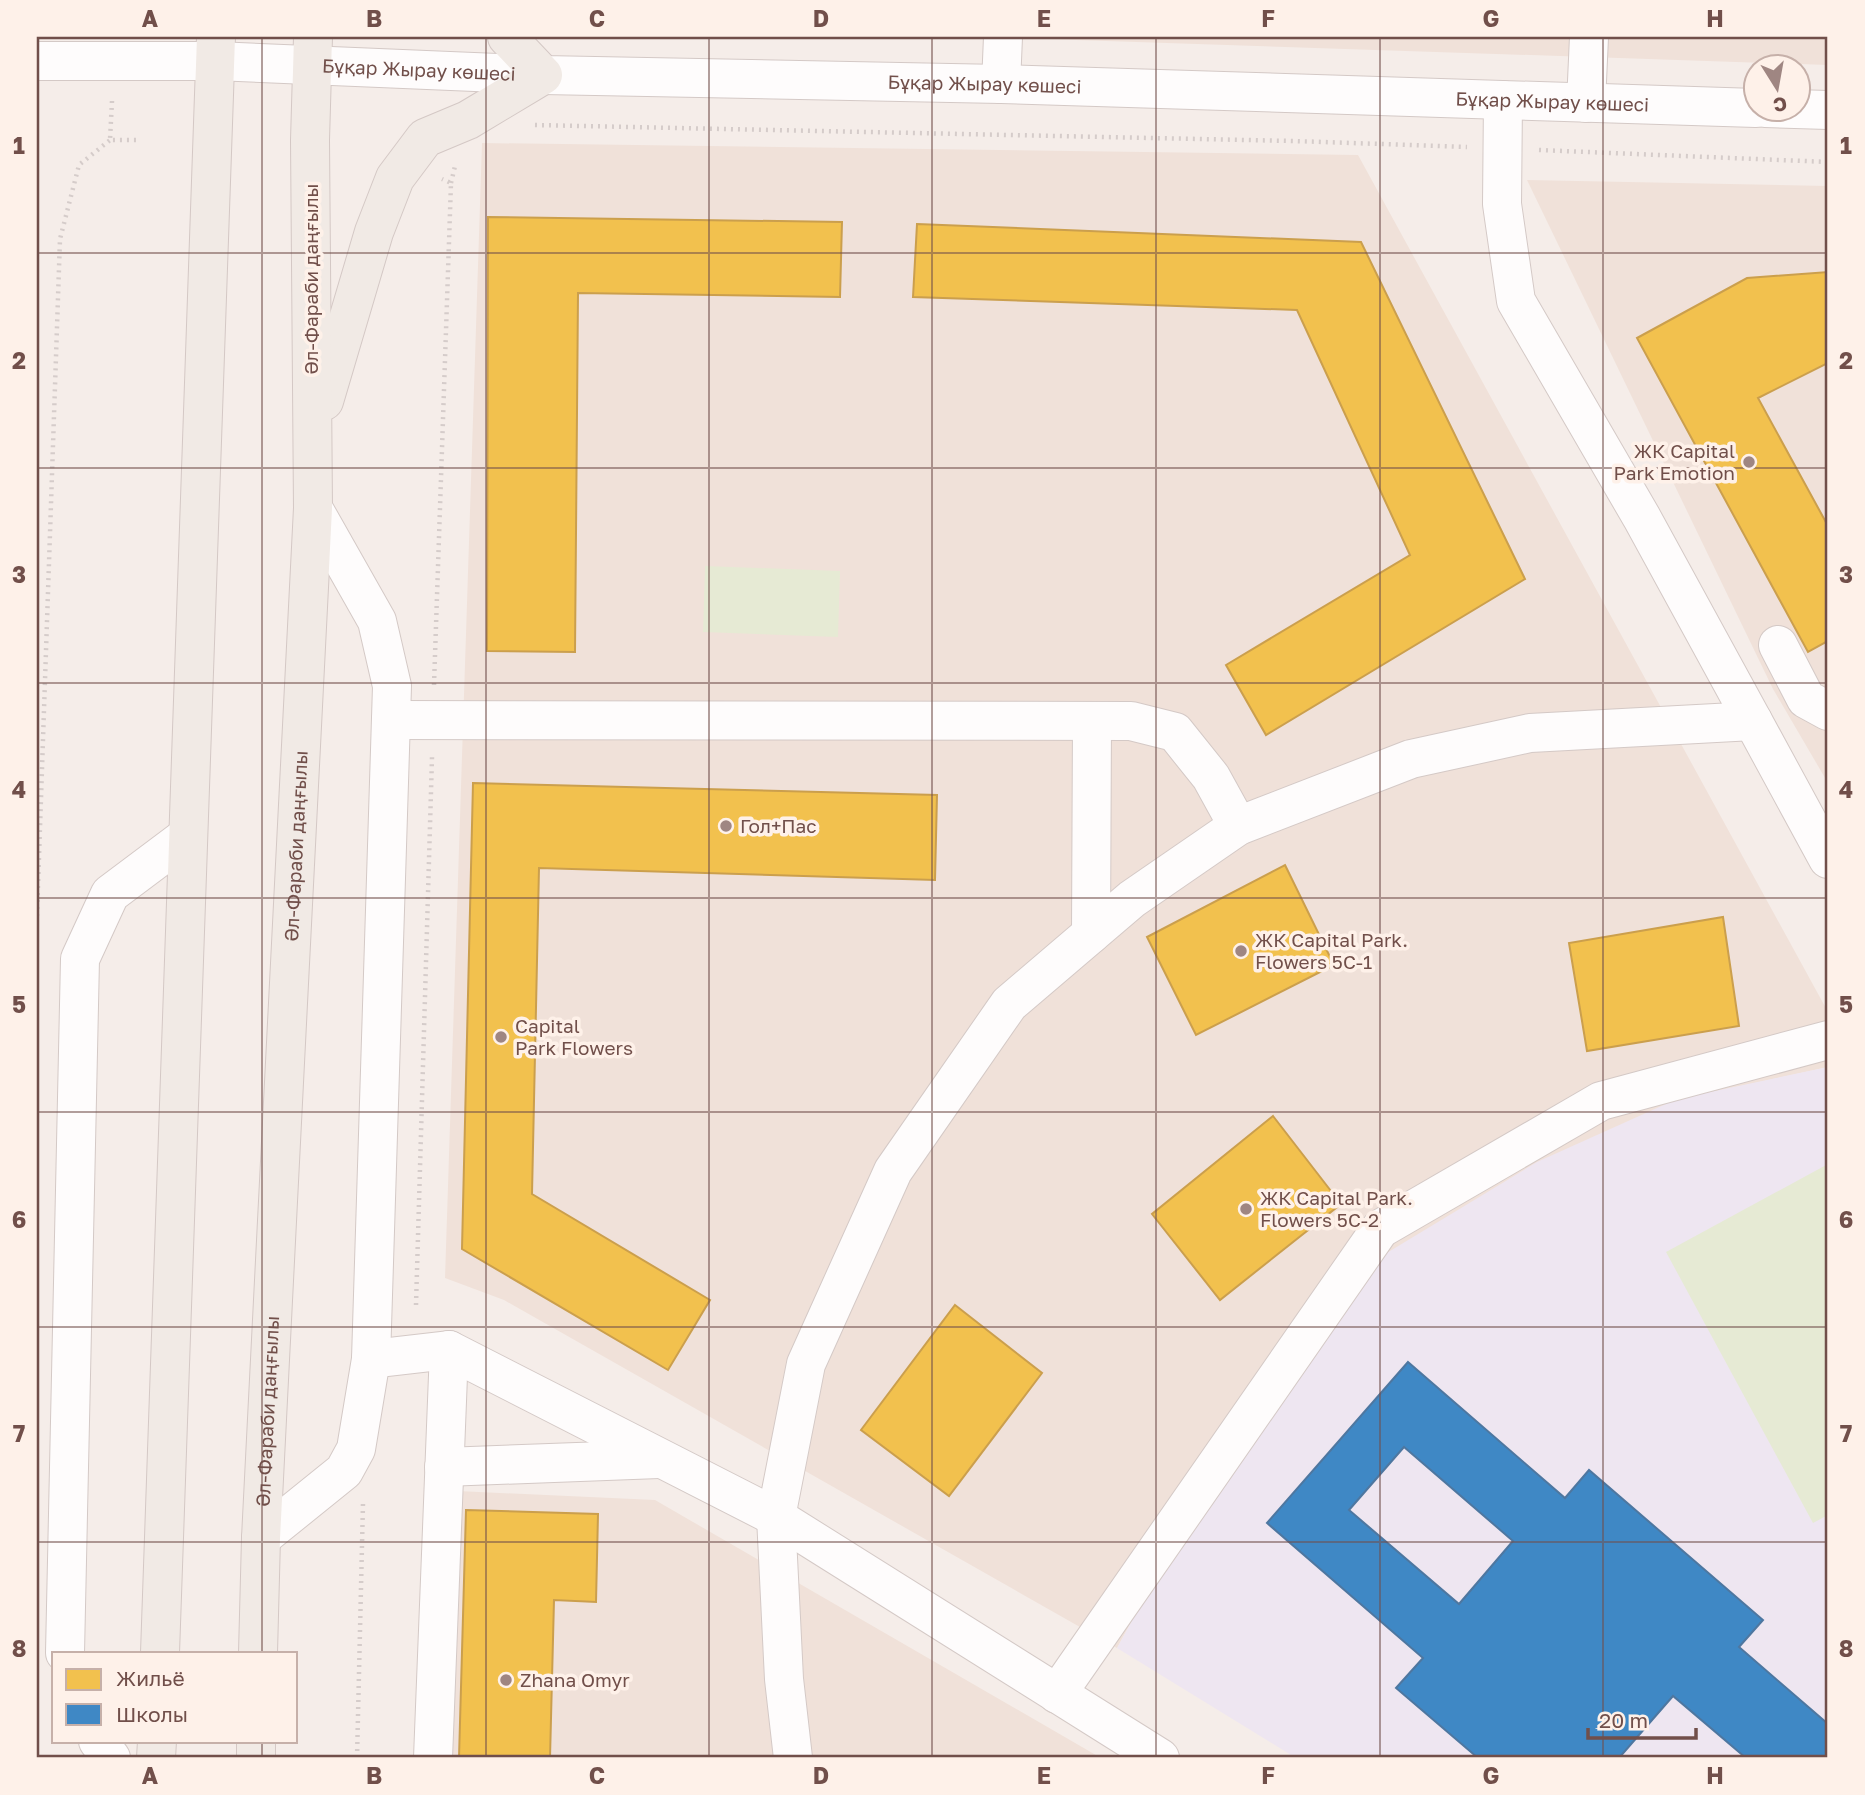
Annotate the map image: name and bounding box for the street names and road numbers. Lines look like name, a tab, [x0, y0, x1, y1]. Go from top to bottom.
street label: Бұқар Жырау көшесі	[322, 54, 516, 85]
street label: Бұқар Жырау көшесі	[888, 70, 1082, 98]
street label: Бұқар Жырау көшесі	[1455, 86, 1650, 116]
street label: Әл-Фараби даңғылы	[299, 184, 322, 374]
street label: Әл-Фараби даңғылы	[279, 750, 312, 942]
street label: Әл-Фараби даңғылы	[251, 1315, 283, 1507]

